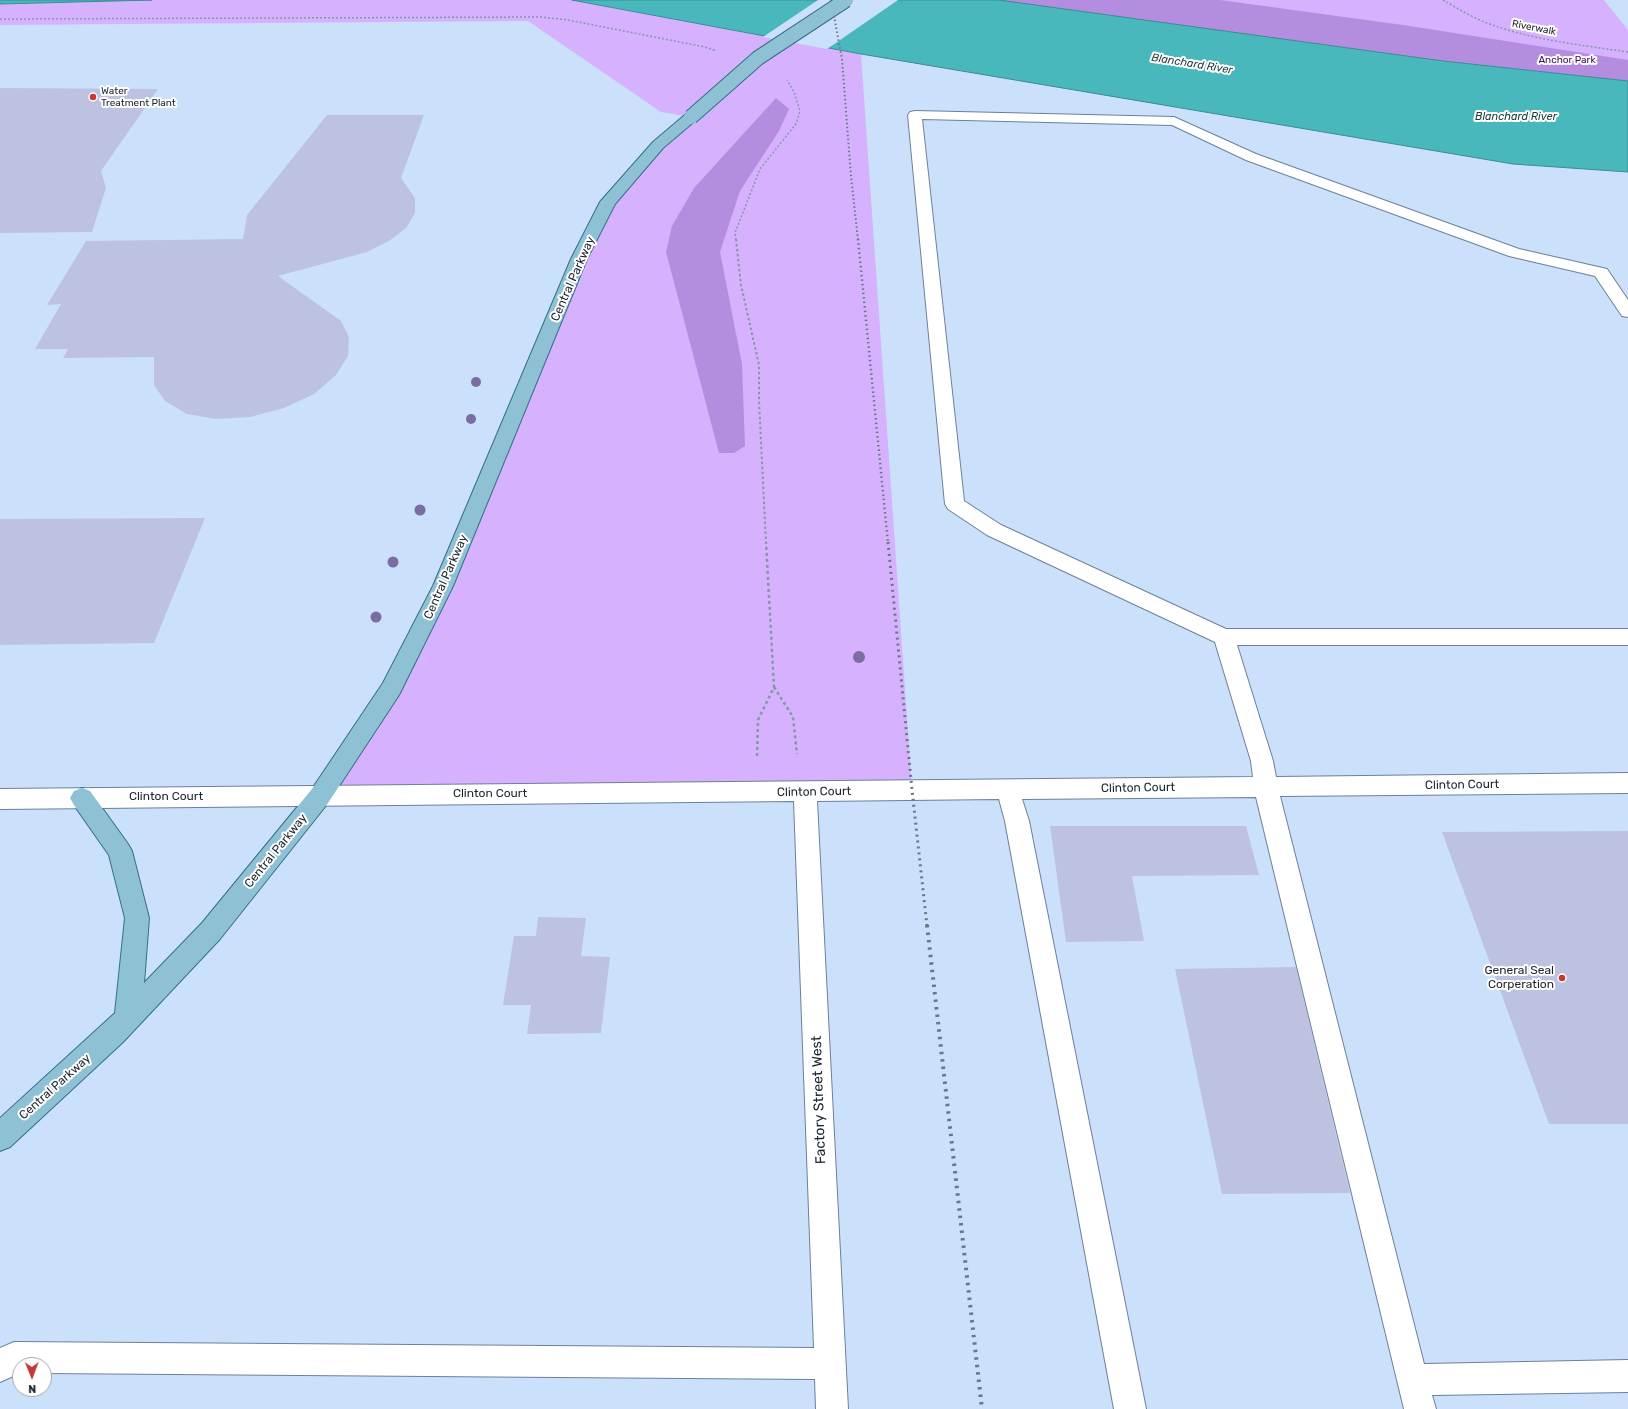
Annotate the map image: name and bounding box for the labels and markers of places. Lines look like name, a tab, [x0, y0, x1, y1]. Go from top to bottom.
place label: Water Treatment Plant	[101, 85, 176, 108]
marker: Water Treatment Plant	[88, 92, 98, 102]
place label: General Seal Corperation	[1484, 964, 1554, 992]
marker: General Seal Corperation	[1557, 973, 1567, 983]

